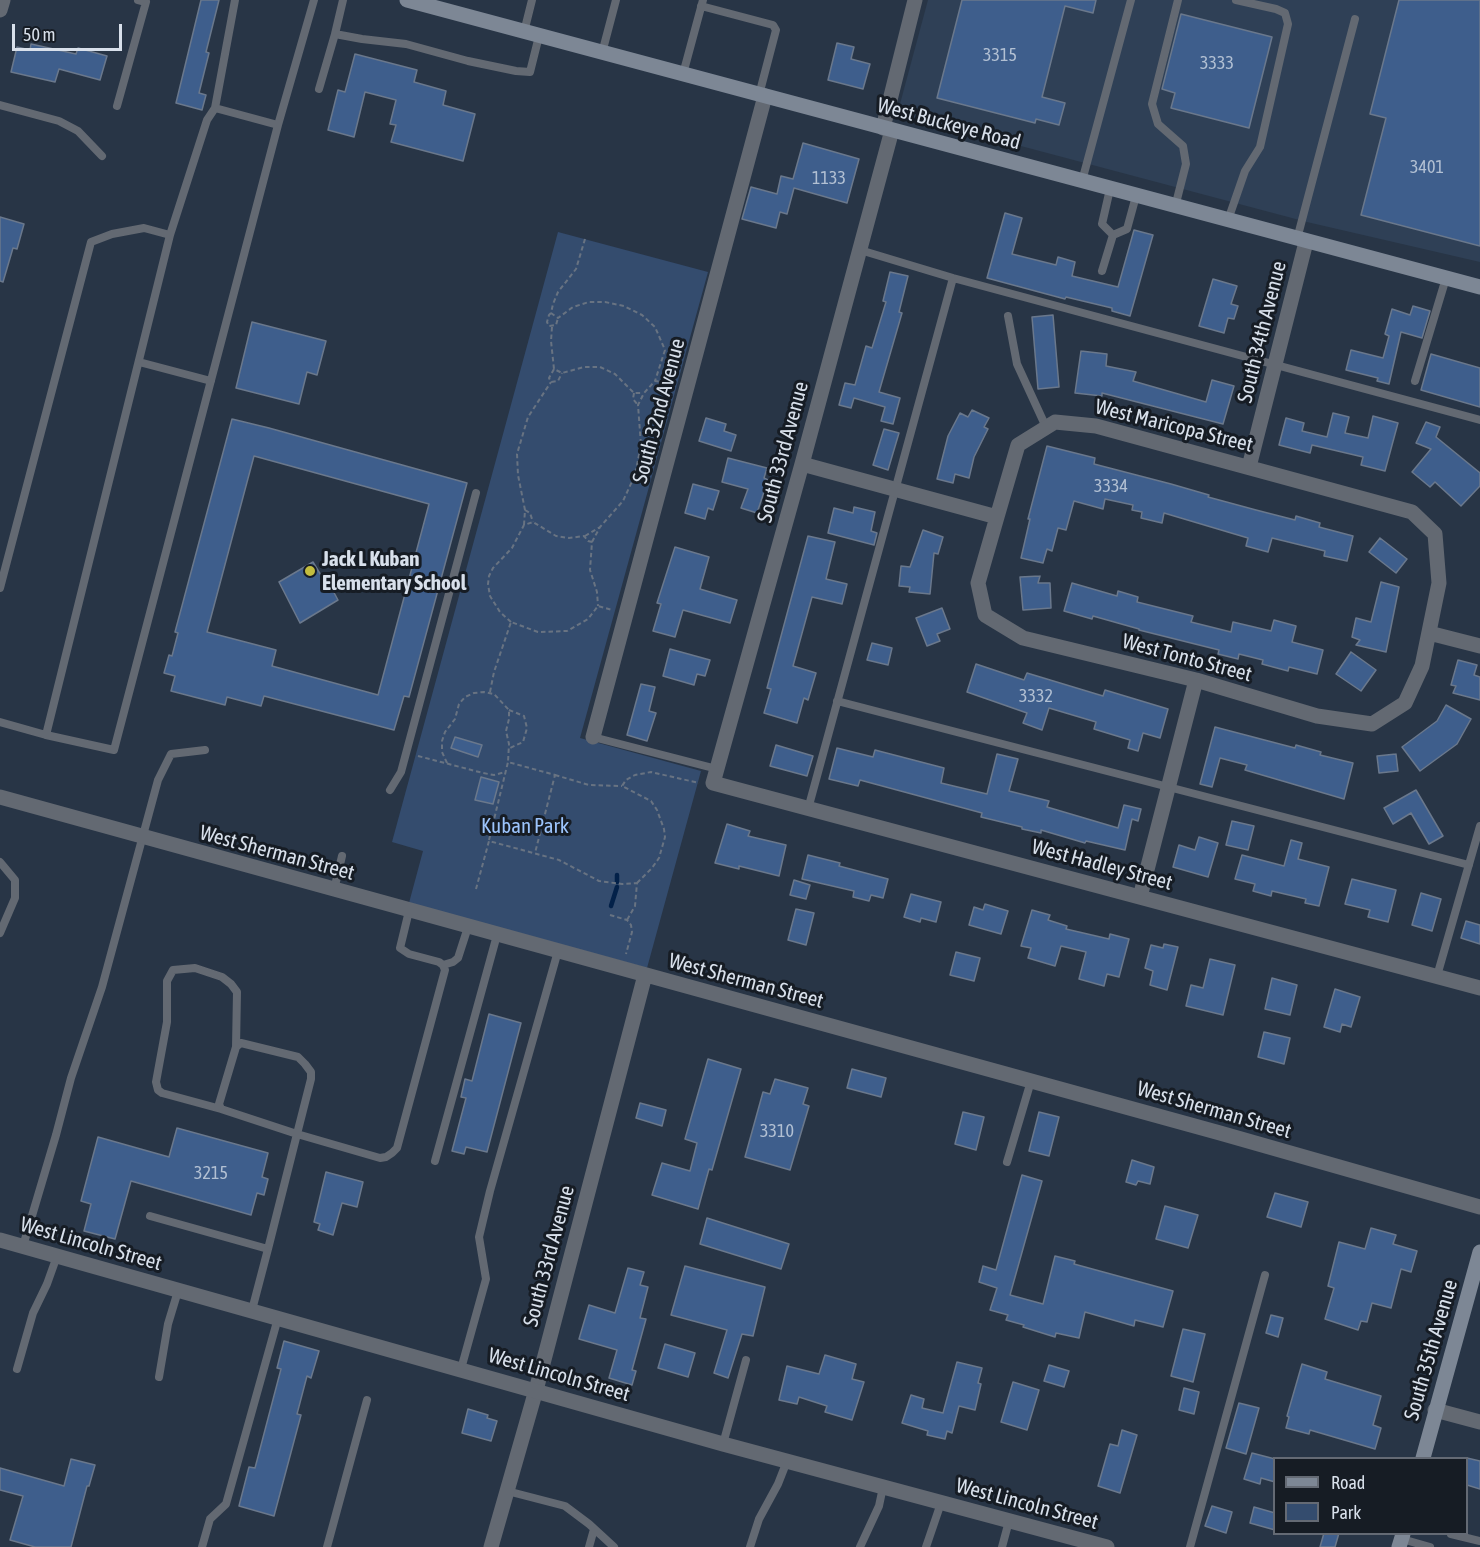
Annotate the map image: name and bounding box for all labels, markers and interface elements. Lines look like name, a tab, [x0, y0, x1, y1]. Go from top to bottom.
scale bar	[15, 12, 124, 50]
text: 50 m	[23, 24, 55, 45]
house number: 3315	[983, 44, 1017, 66]
house number: 3333	[1200, 52, 1234, 74]
street label: West Buckeye Road	[875, 93, 1023, 155]
house number: 3401	[1410, 156, 1444, 178]
house number: 1133	[812, 167, 846, 189]
street label: South 34th Avenue	[1232, 259, 1292, 405]
street label: South 32nd Avenue	[628, 336, 690, 486]
street label: South 33rd Avenue	[752, 379, 814, 525]
street label: West Maricopa Street	[1093, 394, 1255, 458]
house number: 3334	[1094, 475, 1128, 497]
place label: Jack L Kuban Elementary School	[322, 546, 466, 596]
marker: Jack L Kuban Elementary School	[303, 564, 317, 578]
street label: West Tonto Street	[1119, 629, 1255, 687]
house number: 3332	[1019, 685, 1053, 707]
park label: Kuban Park	[481, 813, 569, 839]
street label: West Sherman Street	[197, 820, 357, 886]
street label: West Hadley Street	[1029, 834, 1175, 896]
street label: West Sherman Street	[666, 948, 826, 1014]
street label: West Sherman Street	[1134, 1076, 1294, 1144]
house number: 3310	[760, 1120, 794, 1142]
house number: 3215	[194, 1162, 228, 1184]
street label: South 33rd Avenue	[518, 1183, 580, 1329]
street label: West Lincoln Street	[17, 1212, 165, 1276]
street label: South 35th Avenue	[1399, 1277, 1463, 1423]
street label: West Lincoln Street	[485, 1343, 633, 1407]
legend	[1273, 1457, 1468, 1535]
text: Road	[1331, 1472, 1365, 1493]
street label: West Lincoln Street	[953, 1473, 1101, 1535]
text: Park	[1331, 1502, 1361, 1523]

